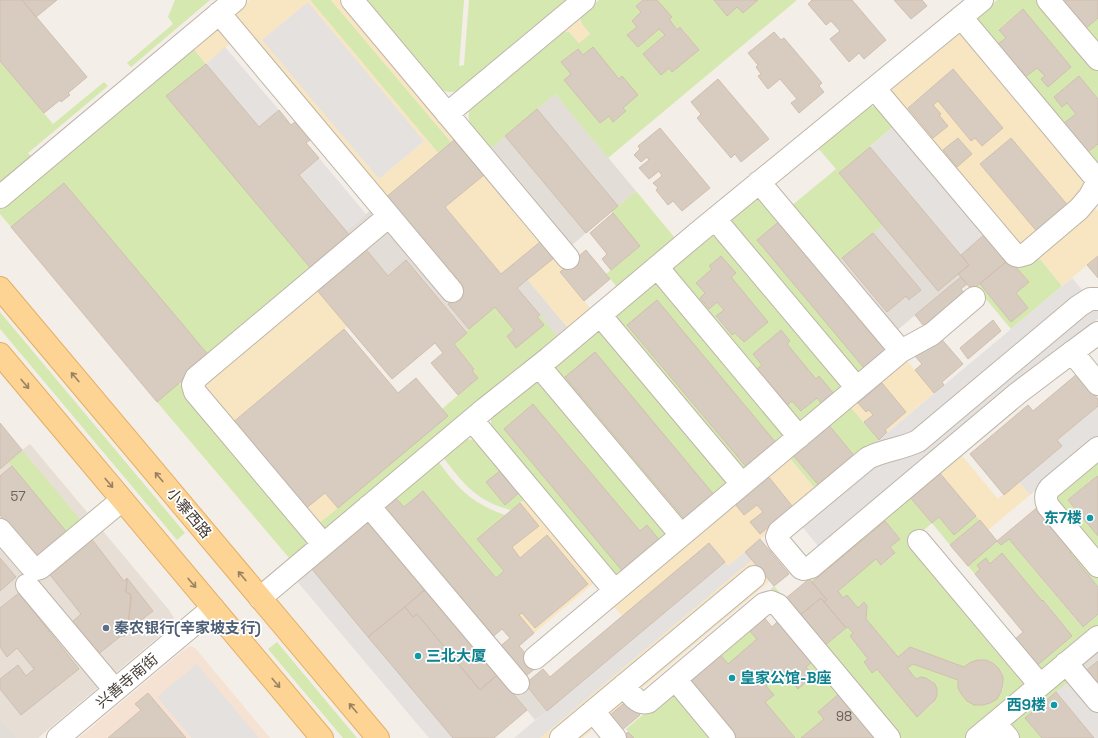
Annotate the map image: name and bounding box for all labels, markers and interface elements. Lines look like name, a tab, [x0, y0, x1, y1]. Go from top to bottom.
one-way arrow	[71, 372, 80, 383]
one-way arrow	[21, 378, 30, 389]
one-way arrow	[154, 471, 163, 482]
one-way arrow	[104, 478, 113, 489]
street label: 小寨西路	[163, 484, 216, 542]
house number: 57	[11, 488, 25, 505]
place label: 东7楼	[1044, 508, 1082, 527]
marker: 东7楼	[1085, 513, 1095, 523]
one-way arrow	[238, 571, 247, 582]
one-way arrow	[188, 578, 197, 588]
place label: 秦农银行(辛家坡支行)	[114, 618, 261, 637]
marker: 秦农银行(辛家坡支行)	[101, 623, 111, 633]
place label: 三北大厦	[426, 646, 486, 665]
street label: 兴善寺南街	[92, 649, 162, 712]
marker: 三北大厦	[413, 651, 423, 661]
place label: 皇家公馆-B座	[740, 668, 831, 687]
marker: 皇家公馆-B座	[727, 673, 737, 683]
one-way arrow	[271, 677, 280, 688]
place label: 西9楼	[1007, 695, 1046, 714]
marker: 西9楼	[1049, 700, 1059, 710]
one-way arrow	[348, 703, 357, 713]
house number: 98	[836, 708, 852, 725]

